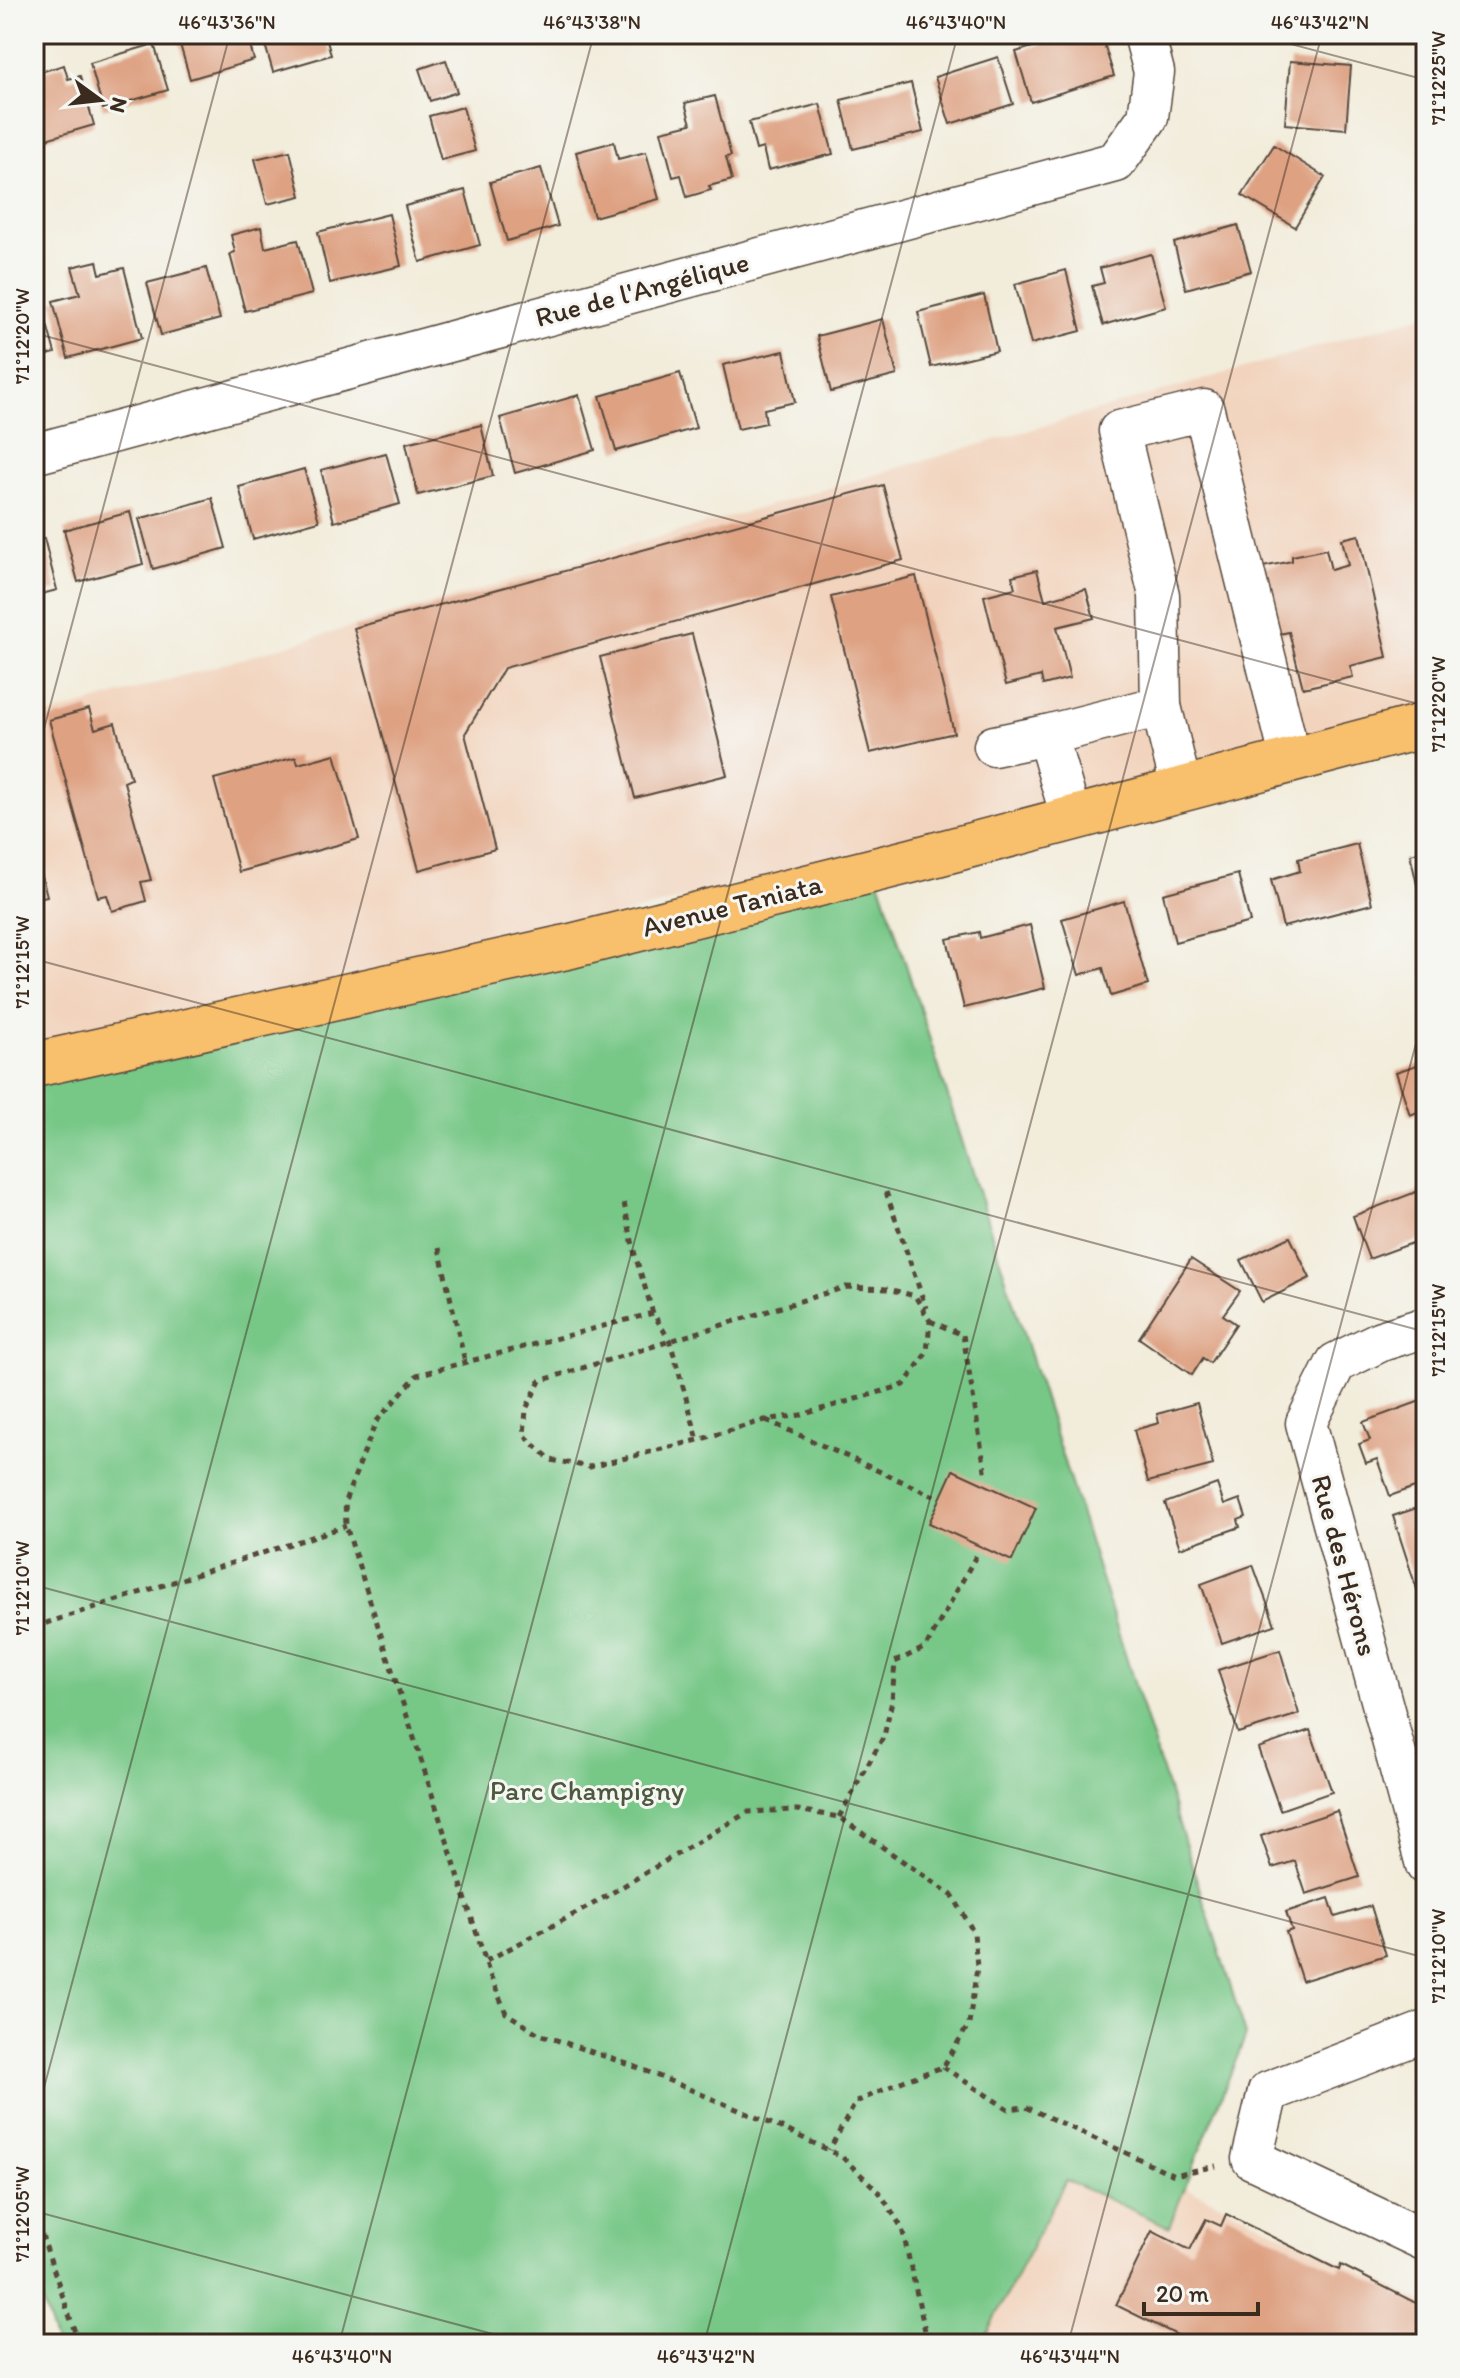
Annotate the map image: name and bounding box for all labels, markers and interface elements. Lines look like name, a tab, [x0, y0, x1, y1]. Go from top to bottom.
text: 46°43'36"N	[178, 10, 276, 34]
text: 46°43'38"N	[543, 10, 641, 34]
text: 46°43'40"N	[906, 10, 1006, 34]
text: 46°43'42"N	[1271, 10, 1369, 34]
text: 71°12'25"W	[1426, 31, 1450, 125]
north arrow	[60, 60, 140, 140]
text: N	[104, 94, 134, 116]
street label: Rue de l'Angélique	[531, 244, 753, 334]
text: 71°12'20"W	[10, 288, 34, 384]
text: 71°12'20"W	[1426, 656, 1450, 752]
street label: Avenue Taniata	[639, 866, 826, 944]
text: 71°12'15"W	[10, 916, 34, 1008]
text: 71°12'15"W	[1426, 1284, 1450, 1376]
street label: Rue des Hérons	[1304, 1471, 1386, 1659]
text: 71°12'10"W	[10, 1541, 34, 1635]
park label: Parc Champigny	[490, 1773, 684, 1807]
text: 71°12'10"W	[1426, 1909, 1450, 2003]
text: 71°12'05"W	[10, 2166, 34, 2262]
scale bar	[1144, 2266, 1258, 2316]
text: 20 m	[1156, 2279, 1209, 2308]
text: 46°43'40"N	[292, 2344, 392, 2368]
text: 46°43'42"N	[657, 2344, 755, 2368]
text: 46°43'44"N	[1020, 2344, 1120, 2368]

